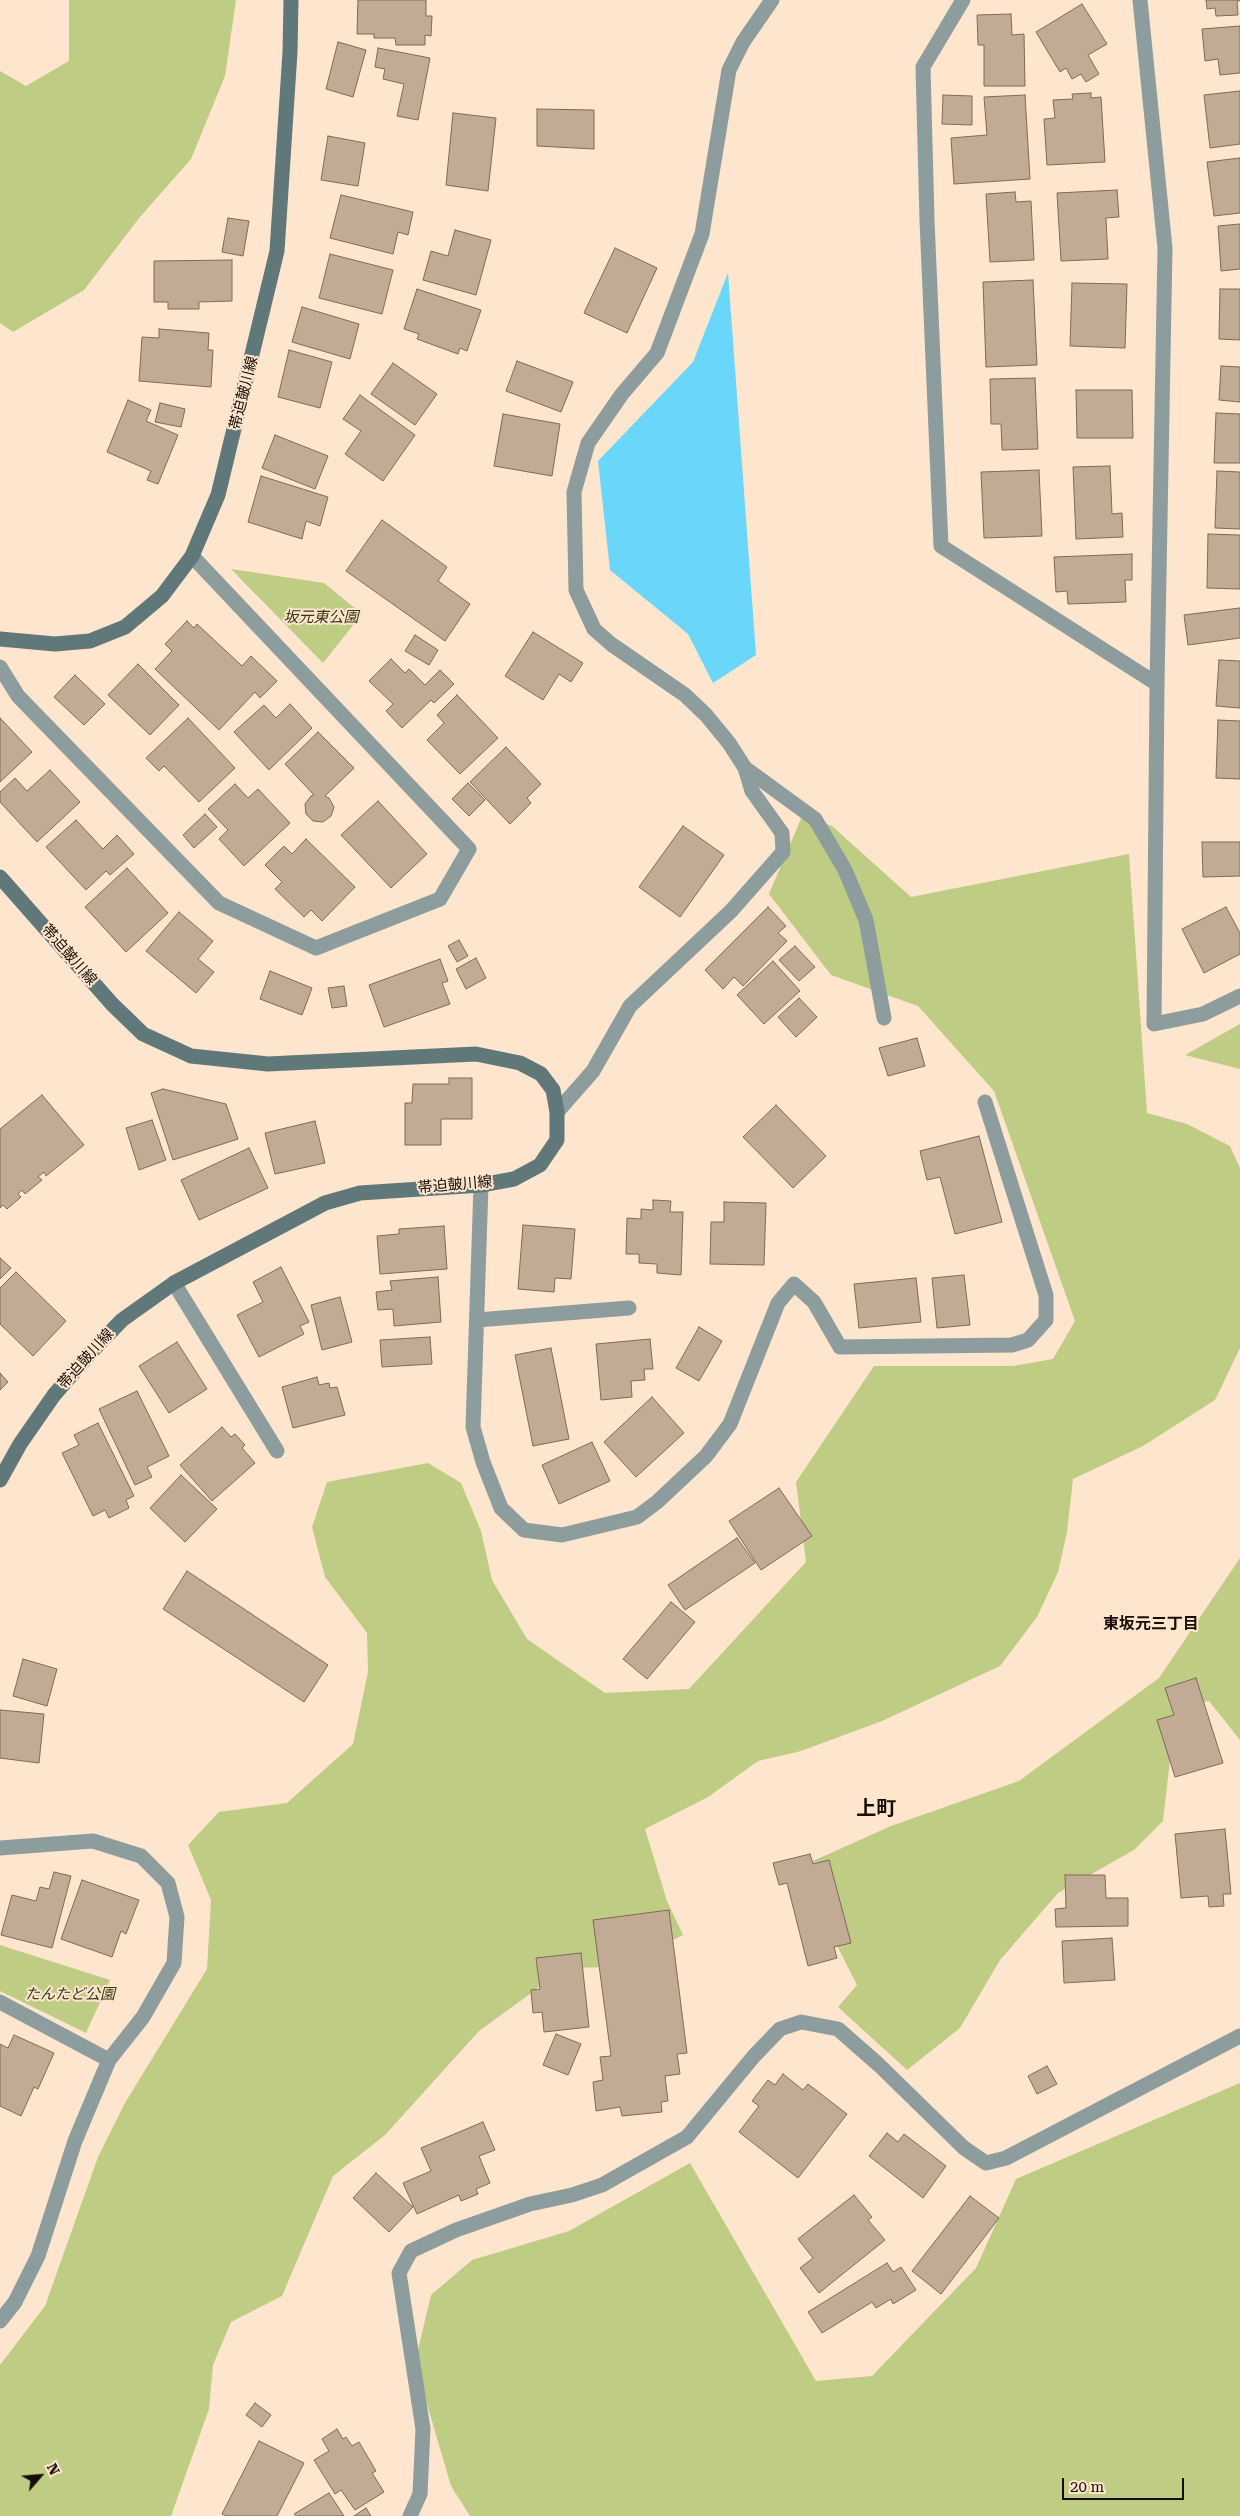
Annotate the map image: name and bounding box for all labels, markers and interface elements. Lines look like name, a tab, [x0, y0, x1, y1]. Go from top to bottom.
street label: 帯迫皷川線	[226, 354, 262, 432]
park label: 坂元東公園	[284, 609, 358, 627]
street label: 帯迫皷川線	[38, 921, 100, 989]
street label: 帯迫皷川線	[417, 1173, 493, 1197]
street label: 帯迫皷川線	[54, 1325, 118, 1393]
district label: 東坂元三丁目	[1103, 1614, 1199, 1634]
district label: 上町	[856, 1797, 896, 1821]
park label: たんたど公園	[25, 1986, 115, 2004]
north arrow	[15, 2451, 65, 2501]
text: N	[44, 2461, 63, 2478]
scale bar	[1065, 2468, 1188, 2500]
text: 20 m	[1070, 2478, 1104, 2496]

